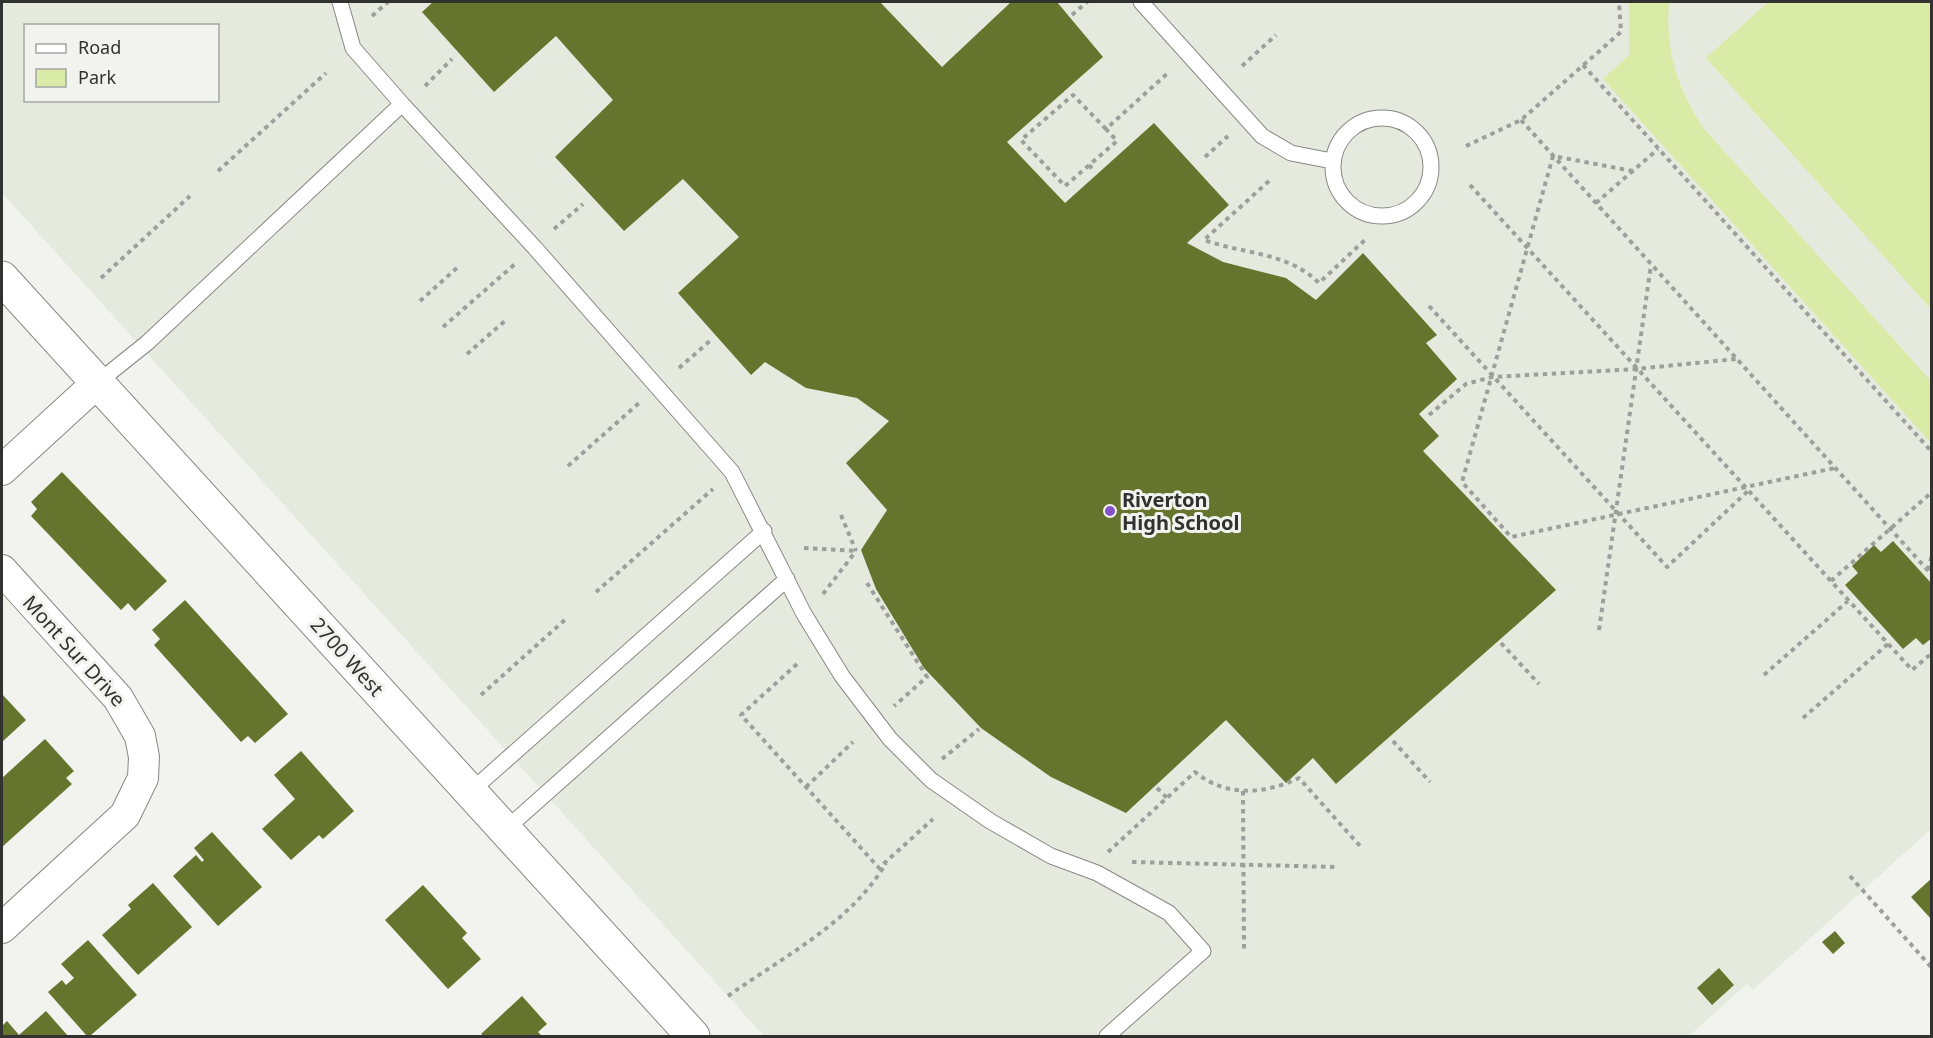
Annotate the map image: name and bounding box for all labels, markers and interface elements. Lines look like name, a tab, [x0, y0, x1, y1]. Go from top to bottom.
legend	[24, 24, 219, 102]
text: Road	[78, 35, 121, 59]
text: Park	[78, 65, 116, 89]
place label: Riverton High School	[1122, 486, 1239, 536]
marker: Riverton High School	[1103, 504, 1117, 518]
street label: Mont Sur Drive	[17, 589, 132, 712]
street label: 2700 West	[305, 611, 390, 702]

